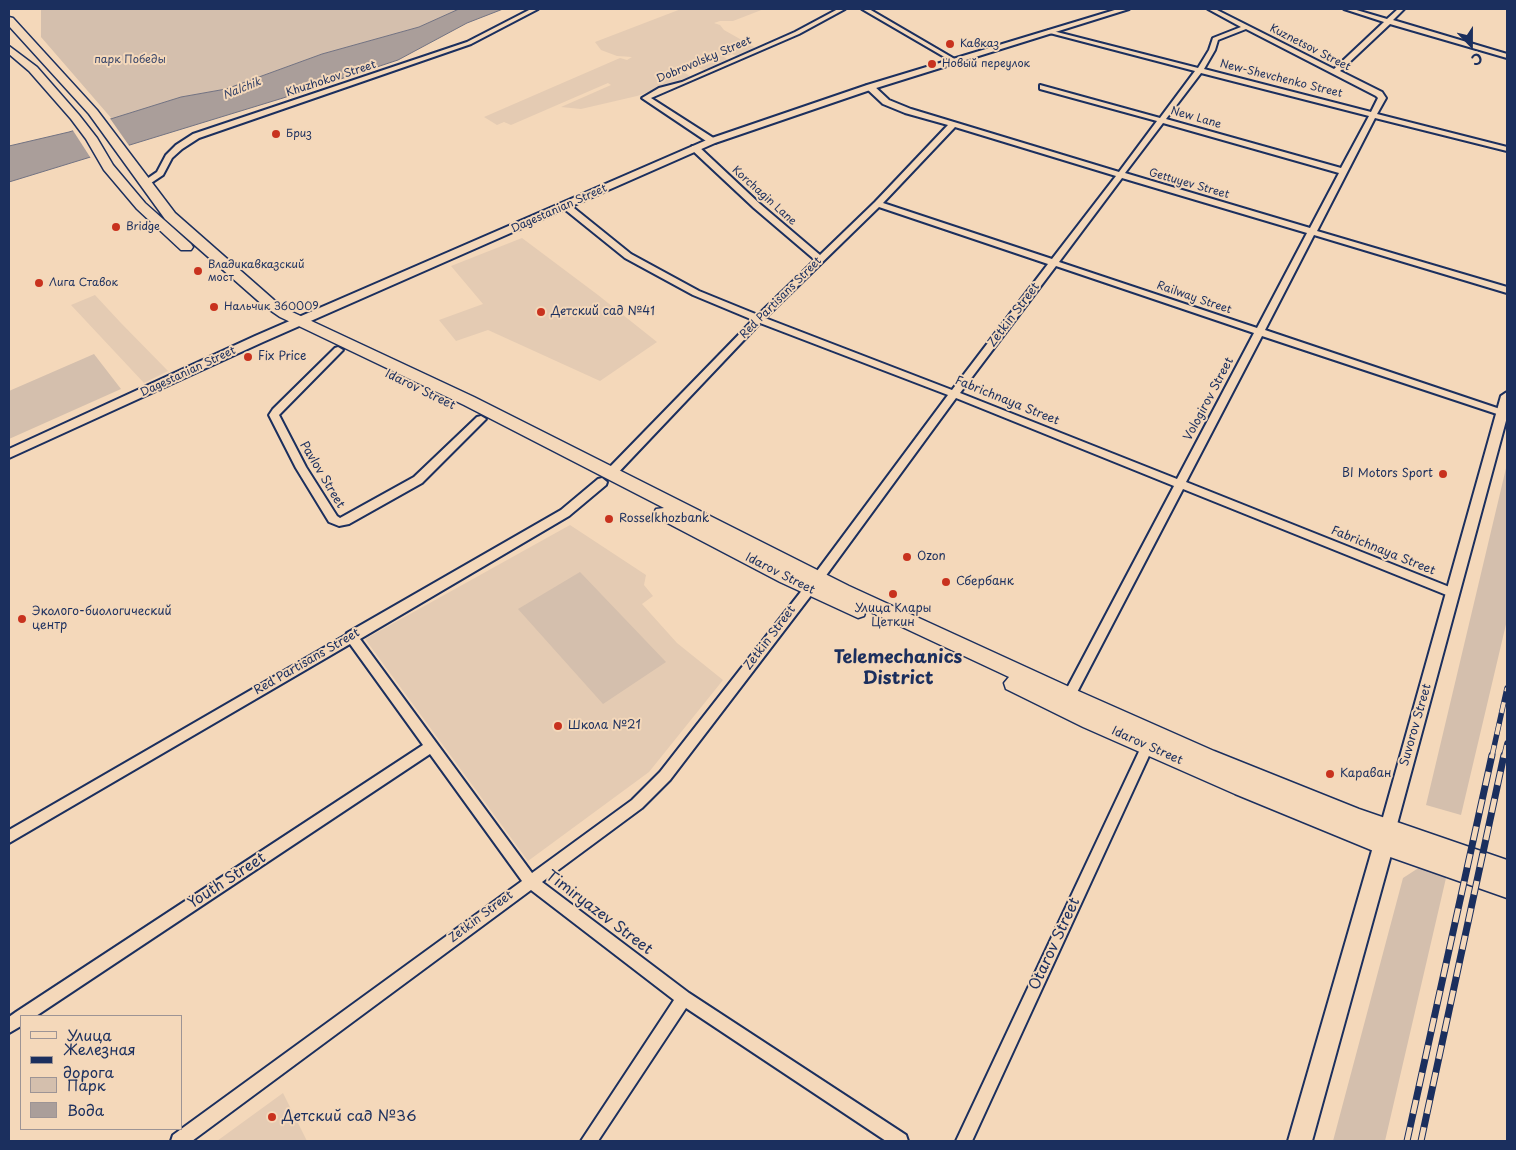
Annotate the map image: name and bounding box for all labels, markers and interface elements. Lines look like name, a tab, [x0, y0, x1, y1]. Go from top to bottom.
north arrow	[1446, 20, 1496, 70]
street label: Kuznetsov Street	[1267, 22, 1353, 74]
street label: Dobrovolsky Street	[654, 34, 754, 86]
place label: Кавказ	[960, 37, 999, 51]
marker: Кавказ	[944, 38, 956, 50]
text: С	[1468, 48, 1486, 71]
park label: парк Победы	[94, 53, 166, 67]
place label: Новый переулок	[942, 57, 1030, 71]
street label: New-Shevchenko Street	[1218, 57, 1344, 101]
street label: Khuzhokov Street	[284, 58, 378, 100]
marker: Новый переулок	[926, 58, 938, 70]
water label: Nalchik	[221, 75, 263, 103]
street label: New Lane	[1169, 104, 1223, 132]
place label: Бриз	[286, 127, 312, 141]
marker: Бриз	[270, 128, 282, 140]
street label: Korchagin Lane	[729, 164, 799, 228]
street label: Gettuyev Street	[1147, 166, 1231, 202]
street label: Dagestanian Street	[509, 182, 609, 236]
place label: Bridge	[126, 220, 160, 234]
marker: Bridge	[110, 221, 122, 233]
street label: Red Partisans Street	[737, 254, 825, 342]
place label: Владикавказский мост	[208, 258, 304, 284]
marker: Владикавказский мост	[192, 265, 204, 277]
place label: Лига Ставок	[49, 276, 118, 290]
marker: Лига Ставок	[33, 277, 45, 289]
street label: Railway Street	[1155, 279, 1233, 317]
street label: Zetkin Street	[985, 280, 1043, 350]
place label: Нальчик 360009	[224, 300, 319, 314]
marker: Нальчик 360009	[208, 301, 220, 313]
place label: Детский сад №41	[551, 305, 655, 319]
marker: Детский сад №41	[535, 306, 547, 318]
street label: Dagestanian Street	[138, 344, 238, 400]
place label: Fix Price	[258, 350, 306, 364]
marker: Fix Price	[242, 351, 254, 363]
street label: Vologirov Street	[1181, 355, 1237, 443]
street label: Idarov Street	[383, 367, 457, 413]
street label: Fabrichnaya Street	[953, 374, 1061, 428]
street label: Pavlov Street	[296, 439, 348, 511]
place label: BI Motors Sport	[1342, 467, 1433, 481]
marker: BI Motors Sport	[1437, 468, 1449, 480]
place label: Rosselkhozbank	[619, 512, 709, 526]
marker: Rosselkhozbank	[603, 513, 615, 525]
street label: Fabrichnaya Street	[1329, 524, 1437, 578]
street label: Idarov Street	[743, 550, 817, 598]
place label: Ozon	[917, 550, 946, 564]
marker: Ozon	[901, 551, 913, 563]
place label: Сбербанк	[956, 575, 1014, 589]
marker: Сбербанк	[940, 576, 952, 588]
marker: Улица Клары Цеткин	[887, 588, 899, 600]
place label: Улица Клары Цеткин	[855, 602, 931, 630]
street label: Zetkin Street	[741, 603, 799, 673]
place label: Эколого-биологический центр	[32, 605, 172, 633]
marker: Эколого-биологический центр	[16, 613, 28, 625]
street label: Red Partisans Street	[251, 626, 363, 698]
district label: Telemechanics District	[834, 647, 962, 690]
street label: Suvorov Street	[1397, 682, 1435, 768]
place label: Школа №21	[568, 719, 641, 733]
marker: Школа №21	[552, 720, 564, 732]
street label: Idarov Street	[1109, 724, 1185, 768]
place label: Караван	[1340, 767, 1391, 781]
marker: Караван	[1324, 768, 1336, 780]
street label: Youth Street	[185, 849, 269, 913]
street label: Timiryazev Street	[542, 867, 656, 959]
street label: Zetkin Street	[446, 888, 516, 946]
street label: Otarov Street	[1026, 895, 1084, 993]
legend	[20, 1015, 182, 1130]
text: Улица	[67, 1023, 112, 1046]
text: Железная дорога	[63, 1037, 136, 1083]
text: Парк	[67, 1073, 106, 1096]
text: Вода	[67, 1098, 104, 1121]
place label: Детский сад №36	[282, 1108, 416, 1126]
marker: Детский сад №36	[266, 1111, 278, 1123]

